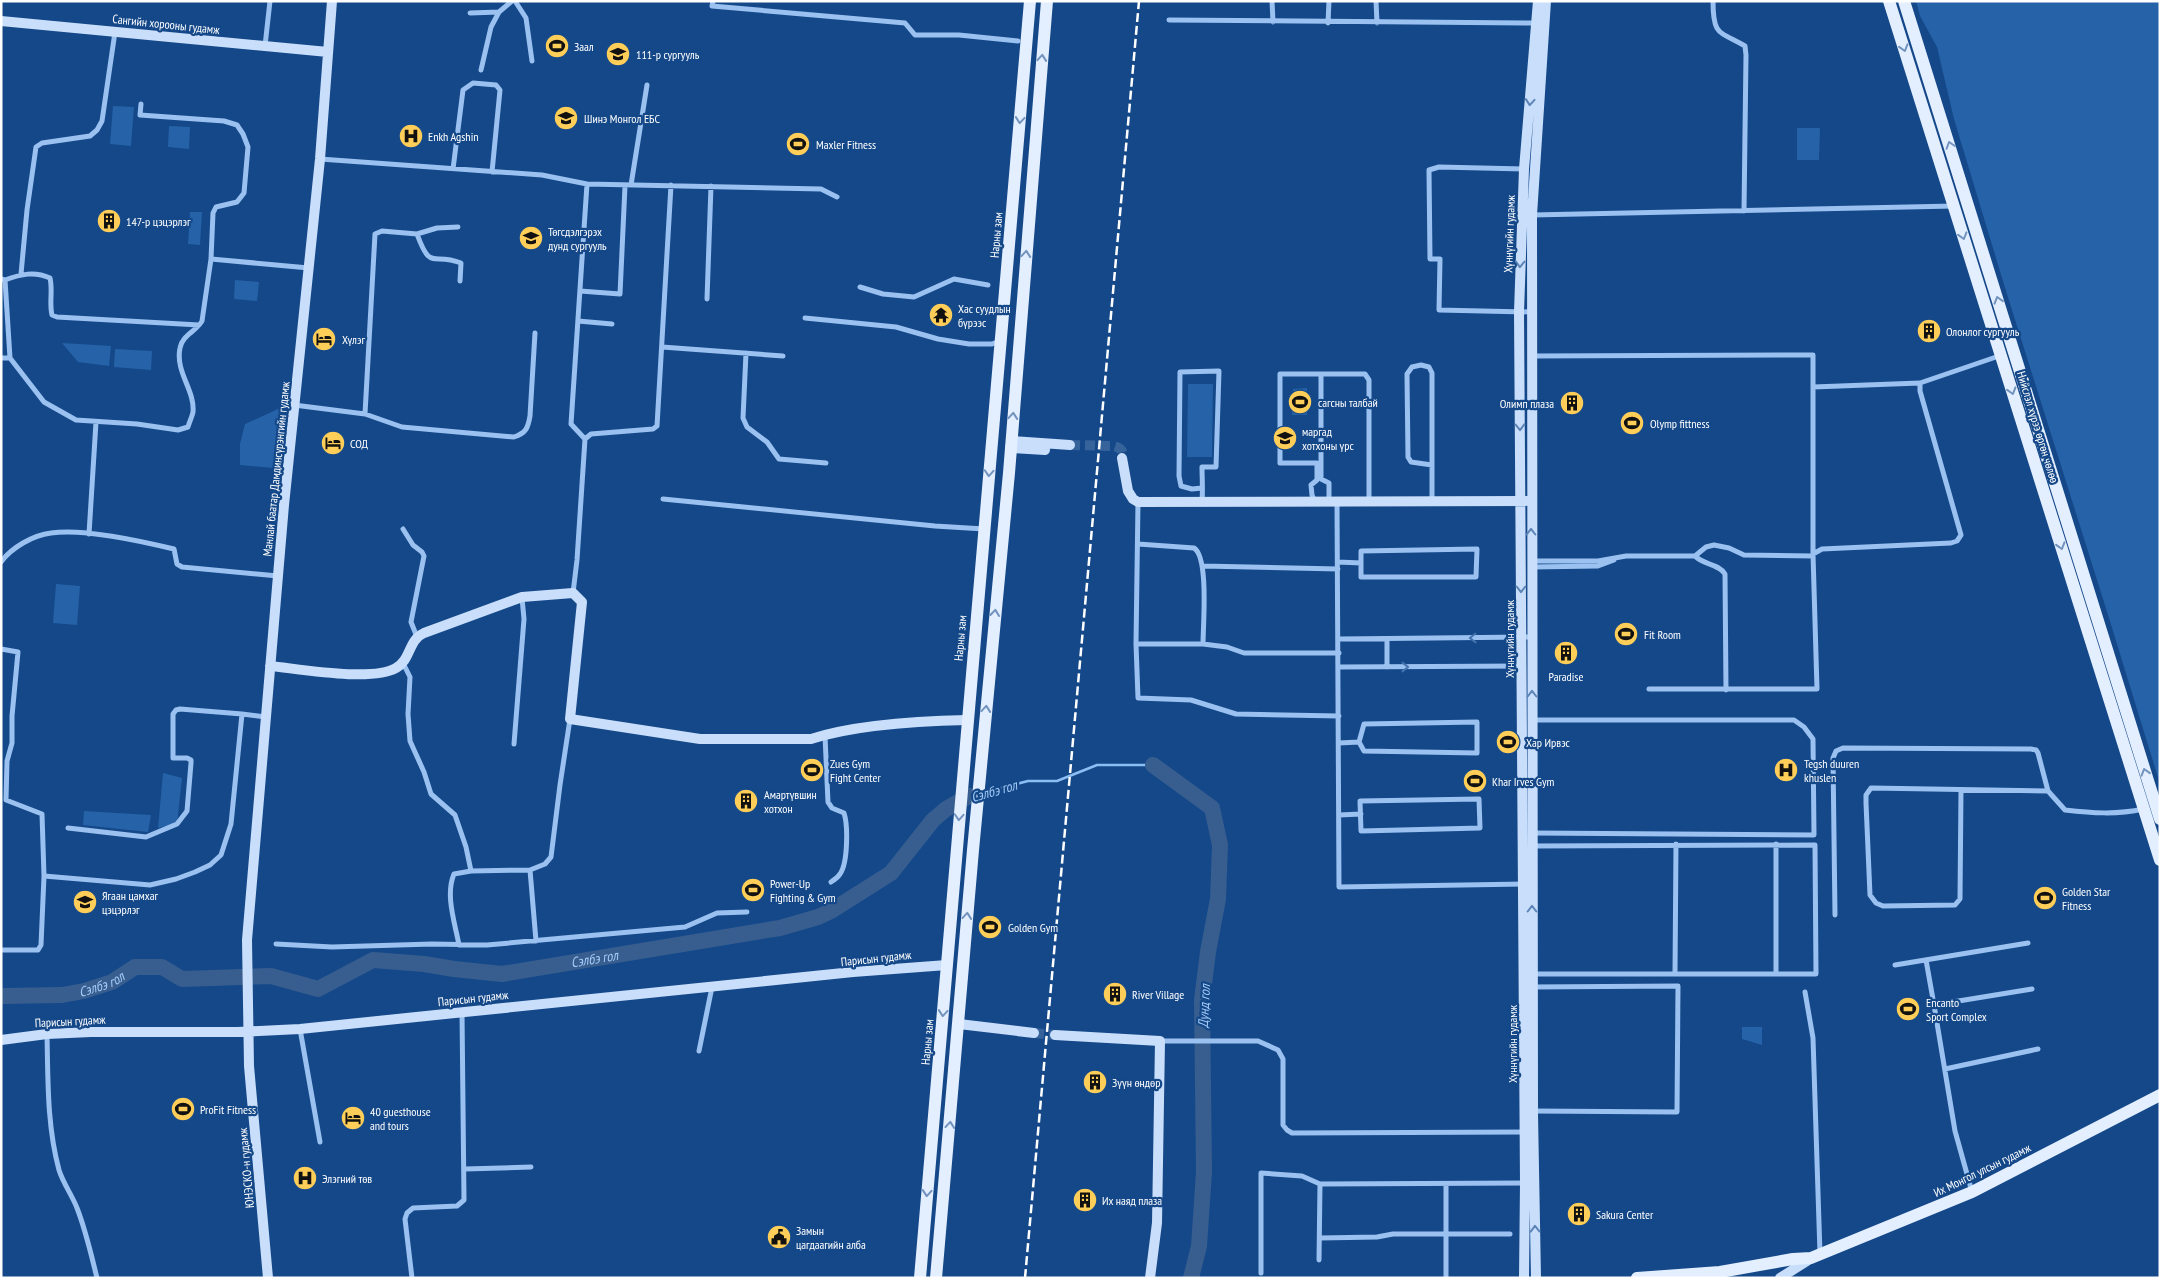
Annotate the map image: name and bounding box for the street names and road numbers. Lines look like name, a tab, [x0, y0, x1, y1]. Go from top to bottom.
street label: Сангийн хорооны гудамж	[112, 11, 221, 37]
street label: Хүннүгийн гудамж	[1500, 194, 1518, 273]
street label: Нарны зам	[987, 211, 1005, 259]
street label: Нийслэл хүрээ өргөн чөлөө	[2014, 369, 2062, 485]
street label: Манлай баатар Дамдинсүрэнгийн гудамж	[259, 380, 293, 557]
street label: Хүннүгийн гудамж	[1502, 600, 1517, 678]
street label: Нарны зам	[951, 614, 969, 662]
street label: Парисын гудамж	[840, 947, 913, 969]
street label: Парисын гудамж	[437, 987, 510, 1009]
street label: Хүннүгийн гудамж	[1505, 1005, 1520, 1083]
street label: Парисын гудамж	[34, 1012, 106, 1030]
street label: Нарны зам	[918, 1018, 936, 1066]
street label: ЮНЭСКО-н гудамж	[235, 1127, 257, 1209]
street label: Их Монгол улсын гудамж	[1931, 1140, 2034, 1200]

